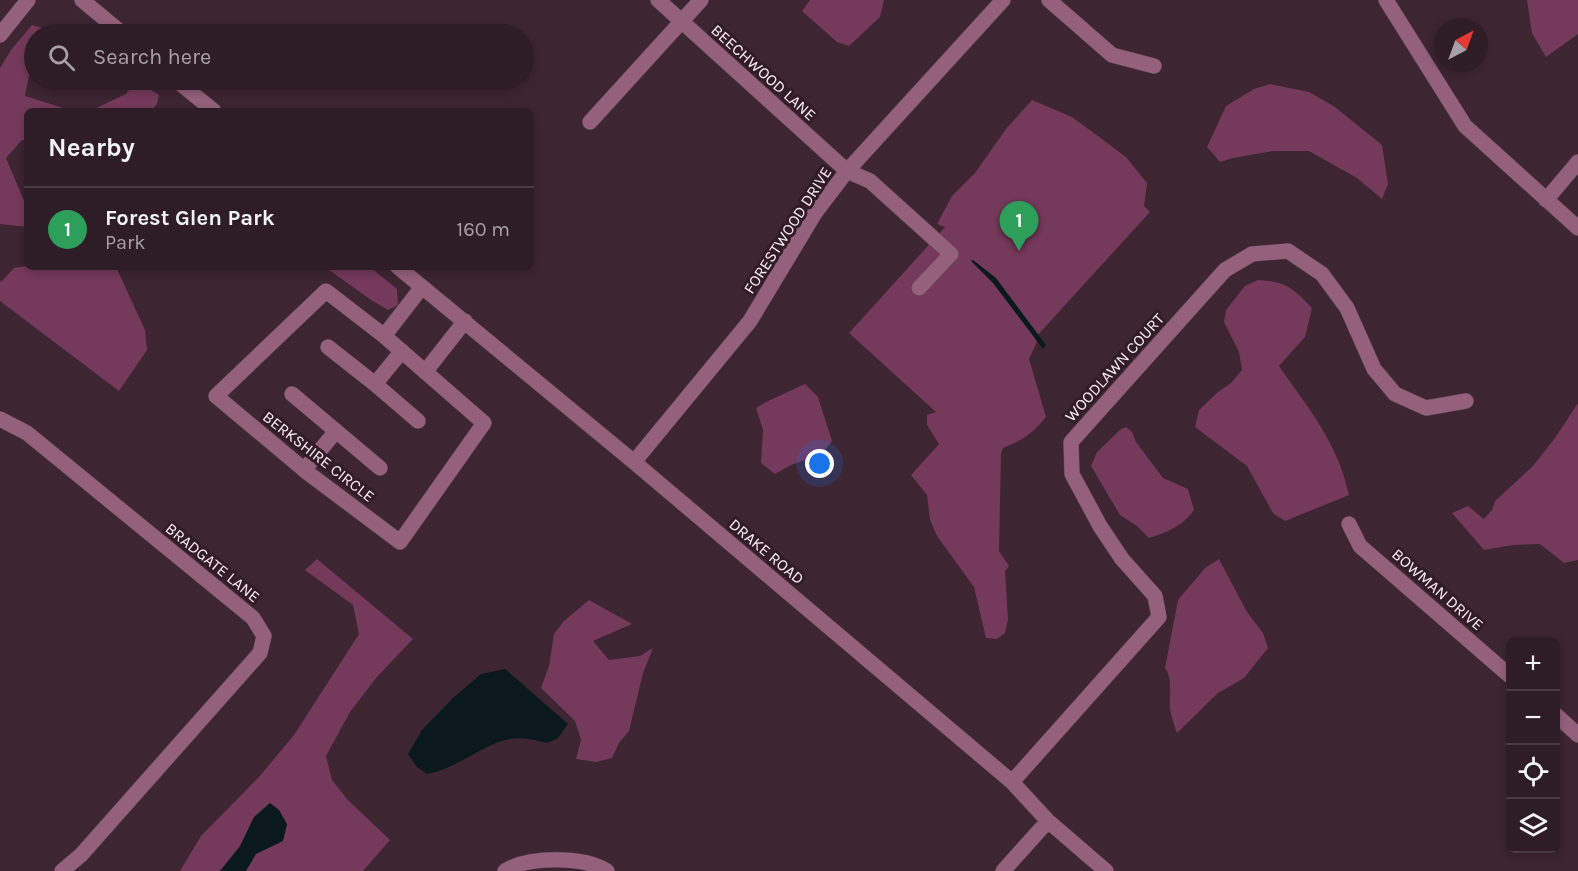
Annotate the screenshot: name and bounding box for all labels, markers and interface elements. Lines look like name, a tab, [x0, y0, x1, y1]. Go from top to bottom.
north arrow	[1434, 18, 1488, 72]
street label: BEECHWOOD LANE	[707, 20, 820, 124]
search box	[24, 24, 534, 90]
icon: search	[45, 41, 78, 74]
text: Search here	[93, 44, 211, 70]
text: Nearby	[48, 132, 135, 163]
street label: FORESTWOOD DRIVE	[739, 163, 836, 297]
pin: 1	[1000, 202, 1038, 251]
text: Forest Glen Park	[105, 205, 275, 231]
text: 1	[64, 218, 71, 241]
text: 160 m	[457, 218, 510, 241]
text: Park	[105, 231, 146, 254]
street label: WOODLAWN COURT	[1061, 309, 1168, 425]
street label: BERKSHIRE CIRCLE	[259, 407, 378, 506]
your location	[805, 449, 834, 478]
street label: DRAKE ROAD	[725, 515, 808, 588]
street label: BRADGATE LANE	[162, 519, 264, 606]
street label: BOWMAN DRIVE	[1388, 545, 1487, 634]
map controls	[1506, 637, 1560, 853]
button: +	[1506, 637, 1560, 691]
button: −	[1506, 691, 1560, 745]
button: locate	[1506, 745, 1560, 799]
button: layers	[1506, 799, 1560, 853]

